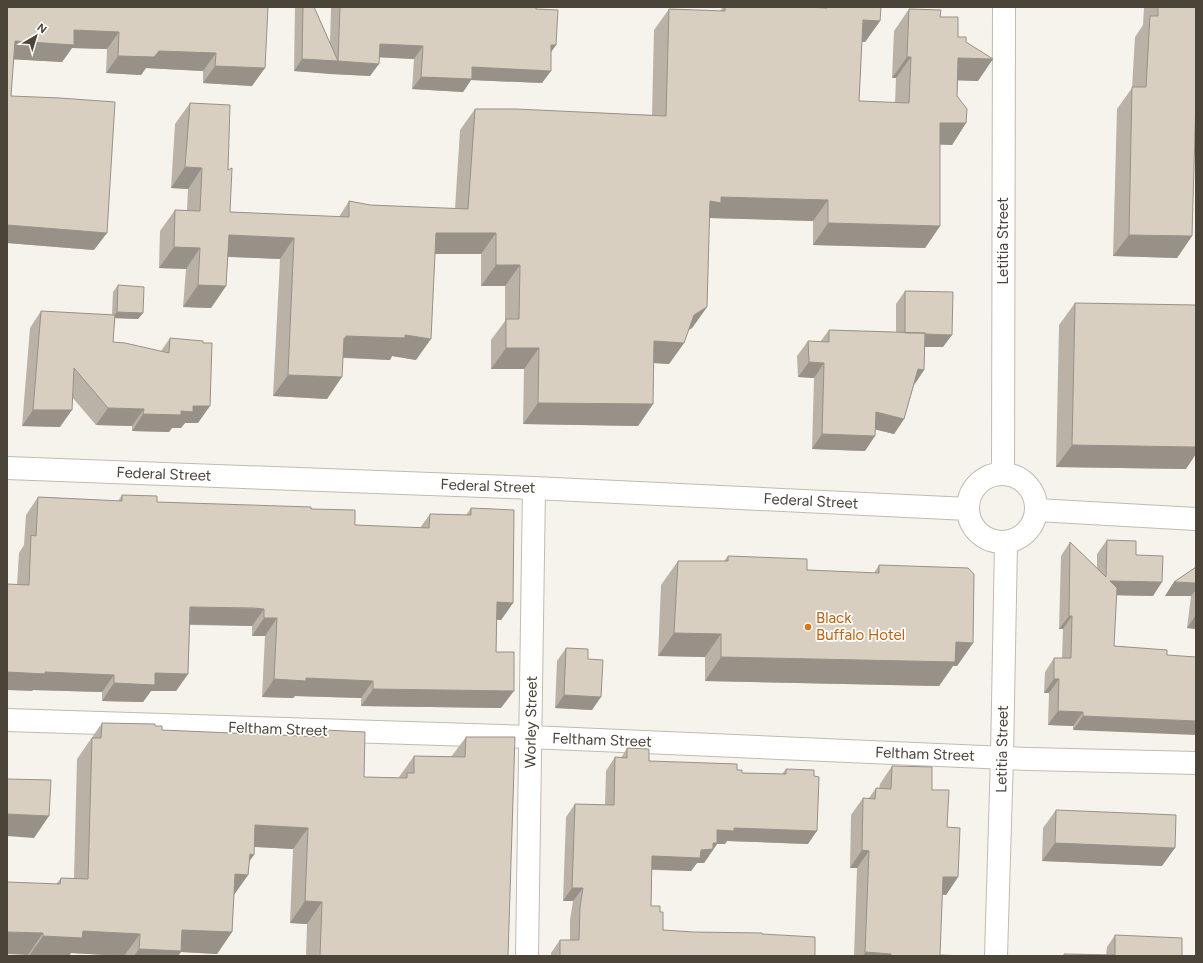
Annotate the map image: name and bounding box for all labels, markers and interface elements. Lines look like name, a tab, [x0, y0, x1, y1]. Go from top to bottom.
north arrow	[16, 16, 56, 56]
text: N	[34, 21, 49, 36]
street label: Letitia Street	[994, 197, 1012, 285]
street label: Federal Street	[116, 463, 212, 485]
street label: Federal Street	[440, 475, 536, 497]
street label: Federal Street	[763, 490, 859, 512]
place label: Black Buffalo Hotel	[816, 609, 905, 644]
marker: Black Buffalo Hotel	[803, 622, 813, 632]
street label: Worley Street	[521, 675, 541, 768]
street label: Letitia Street	[992, 705, 1012, 793]
street label: Feltham Street	[228, 718, 328, 740]
street label: Feltham Street	[552, 729, 652, 751]
street label: Feltham Street	[875, 743, 975, 765]

